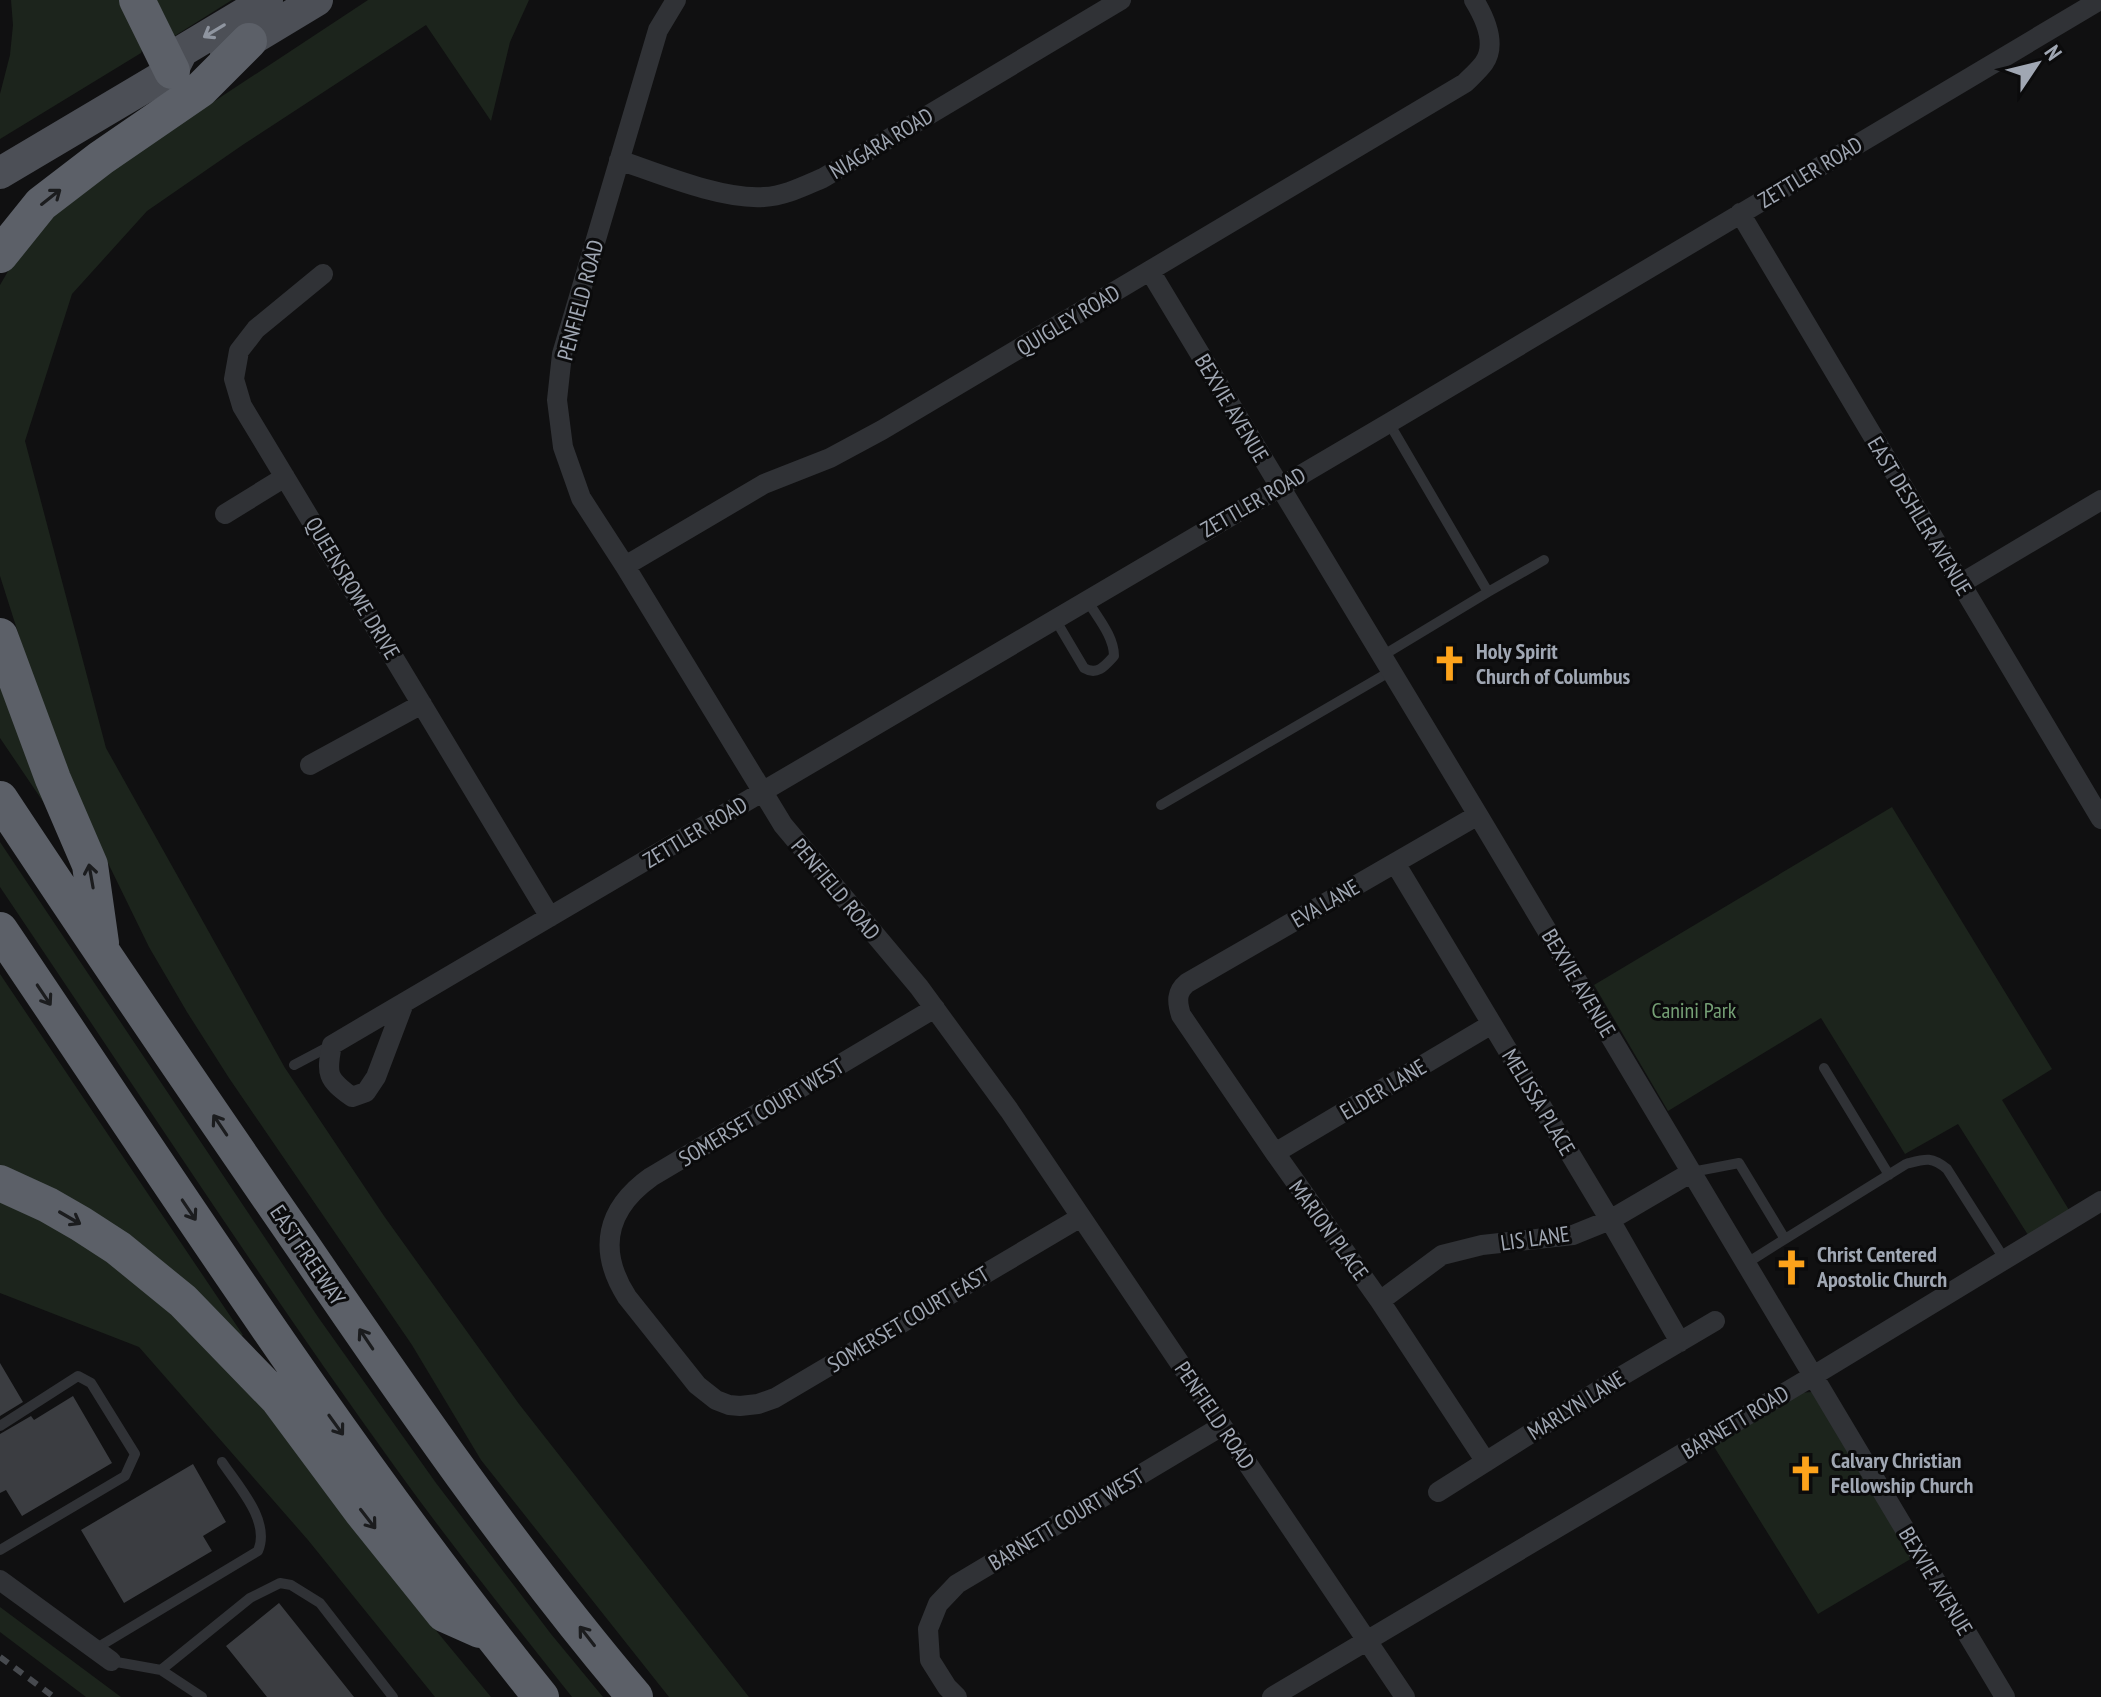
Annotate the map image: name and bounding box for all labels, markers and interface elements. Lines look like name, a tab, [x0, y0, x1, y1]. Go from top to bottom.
one-way arrow	[203, 23, 226, 39]
north arrow	[1997, 24, 2077, 104]
text: N	[2039, 40, 2068, 65]
street label: NIAGARA ROAD	[824, 101, 938, 185]
street label: ZETTLER ROAD	[1753, 130, 1867, 214]
one-way arrow	[40, 188, 61, 205]
street label: PENFIELD ROAD	[550, 237, 610, 363]
street label: QUIGLEY ROAD	[1011, 278, 1125, 362]
street label: BEXVIE AVENUE	[1189, 349, 1275, 467]
street label: EAST DESHLER AVENUE	[1862, 431, 1978, 601]
street label: ZETTLER ROAD	[1196, 461, 1310, 543]
street label: QUEENSROWE DRIVE	[300, 512, 406, 664]
place label: Holy Spirit Church of Columbus	[1476, 637, 1630, 690]
church icon: Holy Spirit Church of Columbus	[1431, 645, 1469, 683]
street label: ZETTLER ROAD	[638, 790, 752, 874]
street label: PENFIELD ROAD	[786, 833, 886, 945]
one-way arrow	[82, 864, 97, 889]
street label: EVA LANE	[1286, 872, 1364, 934]
street label: BEXVIE AVENUE	[1536, 924, 1622, 1042]
one-way arrow	[35, 983, 52, 1005]
park label: Canini Park	[1652, 996, 1737, 1024]
street label: MELISSA PLACE	[1496, 1044, 1582, 1160]
street label: SOMERSET COURT WEST	[673, 1052, 849, 1172]
street label: ELDER LANE	[1335, 1052, 1431, 1126]
one-way arrow	[211, 1114, 228, 1136]
street label: MARION PLACE	[1283, 1174, 1375, 1286]
one-way arrow	[181, 1199, 197, 1221]
street label: EAST FREEWAY	[264, 1200, 352, 1310]
one-way arrow	[58, 1210, 81, 1226]
street label: LIS LANE	[1499, 1219, 1571, 1257]
place label: Christ Centered Apostolic Church	[1816, 1240, 1947, 1293]
church icon: Christ Centered Apostolic Church	[1772, 1248, 1810, 1286]
street label: SOMERSET COURT EAST	[822, 1260, 994, 1378]
one-way arrow	[358, 1329, 374, 1351]
street label: PENFIELD ROAD	[1169, 1356, 1261, 1474]
street label: MARLYN LANE	[1522, 1364, 1630, 1446]
street label: BARNETT ROAD	[1676, 1379, 1794, 1465]
one-way arrow	[327, 1414, 344, 1435]
place label: Calvary Christian Fellowship Church	[1831, 1446, 1974, 1499]
church icon: Calvary Christian Fellowship Church	[1786, 1454, 1824, 1492]
street label: BARNETT COURT WEST	[983, 1462, 1149, 1576]
one-way arrow	[360, 1508, 377, 1529]
street label: BEXVIE AVENUE	[1893, 1522, 1979, 1640]
one-way arrow	[578, 1626, 595, 1647]

